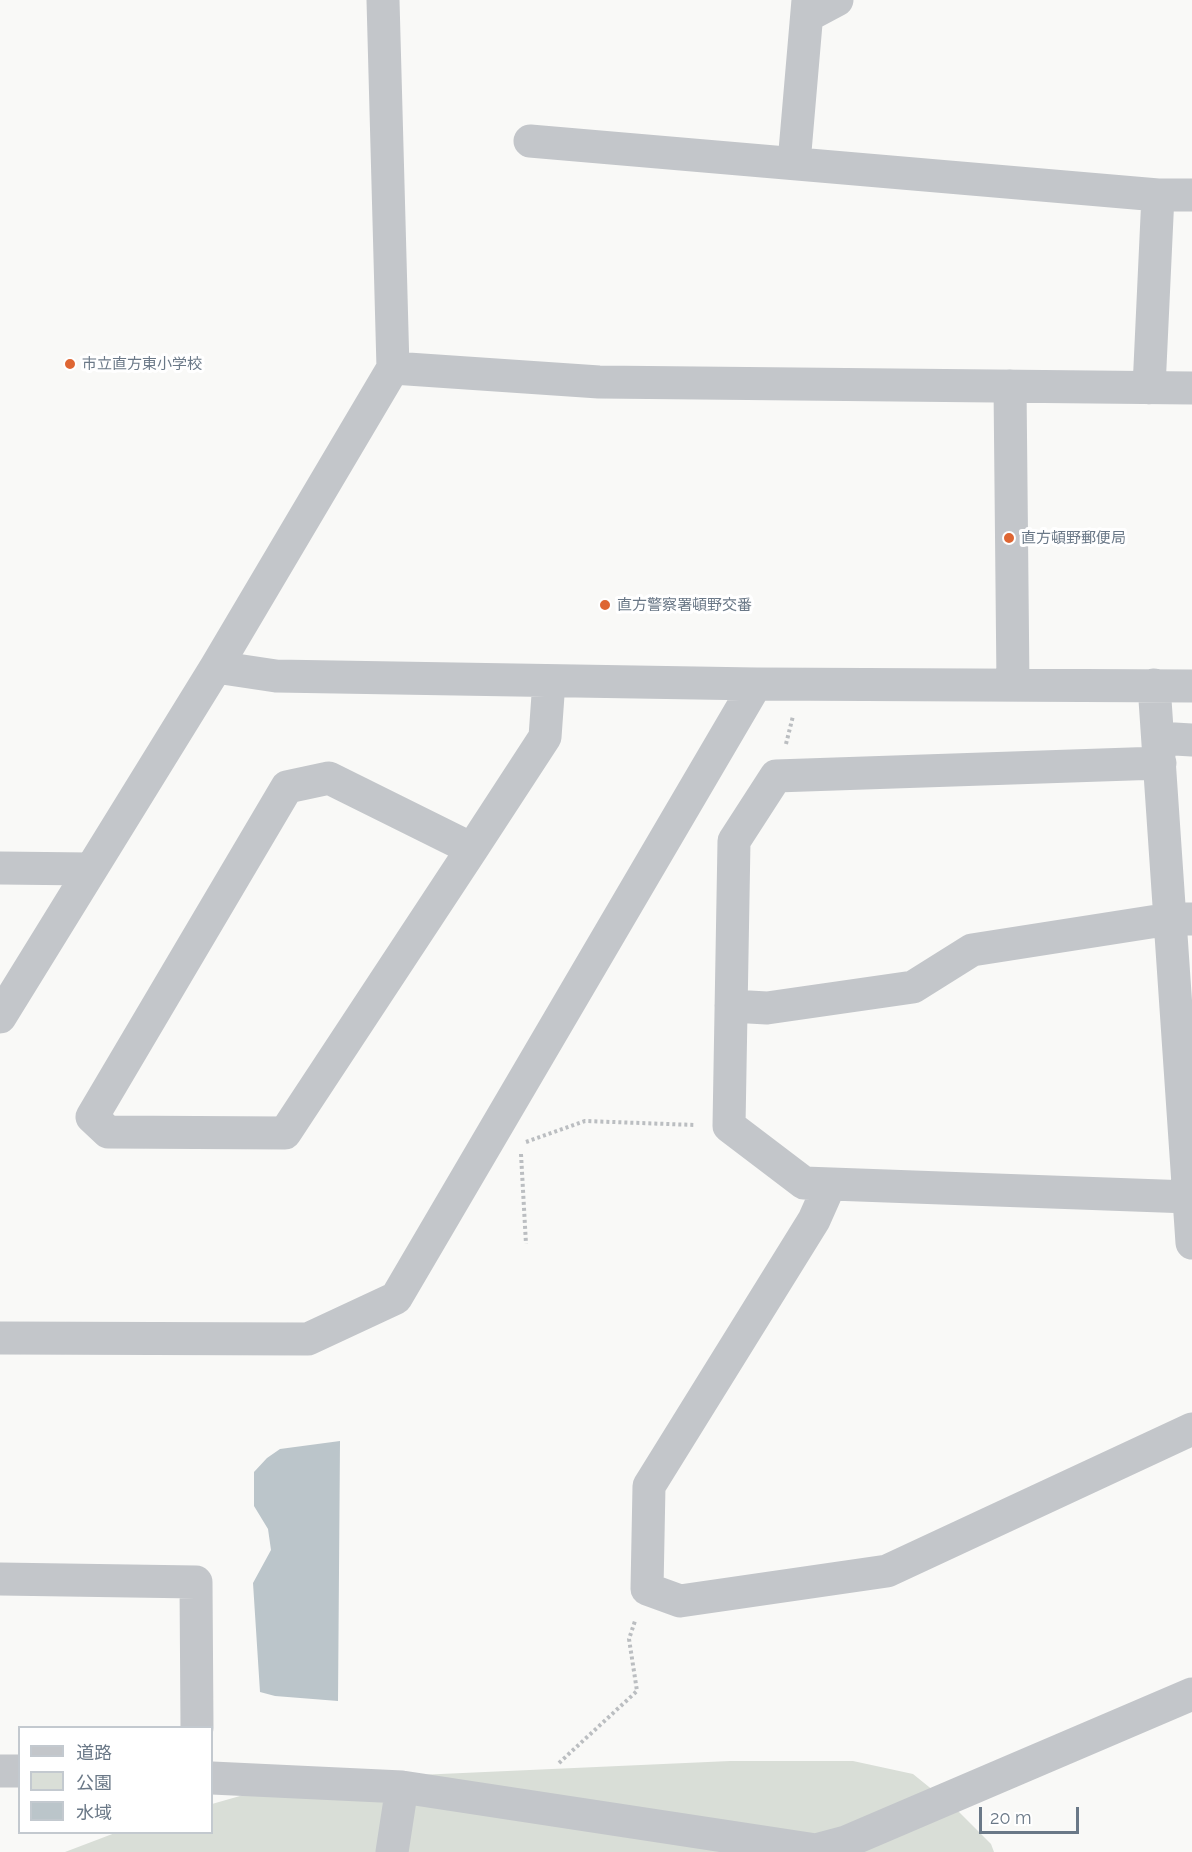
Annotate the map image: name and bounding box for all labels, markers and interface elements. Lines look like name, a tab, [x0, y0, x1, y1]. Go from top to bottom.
place label: 市立直方東小学校	[82, 355, 202, 373]
marker: 市立直方東小学校	[63, 357, 77, 371]
place label: 直方頓野郵便局	[1021, 529, 1126, 547]
marker: 直方頓野郵便局	[1002, 531, 1016, 545]
place label: 直方警察署頓野交番	[617, 596, 752, 614]
marker: 直方警察署頓野交番	[598, 598, 612, 612]
legend	[18, 1726, 213, 1834]
text: 道路	[76, 1742, 112, 1763]
text: 公園	[76, 1772, 112, 1793]
scale bar	[982, 1795, 1082, 1833]
text: 水域	[76, 1802, 112, 1823]
text: 20 m	[990, 1807, 1032, 1828]

